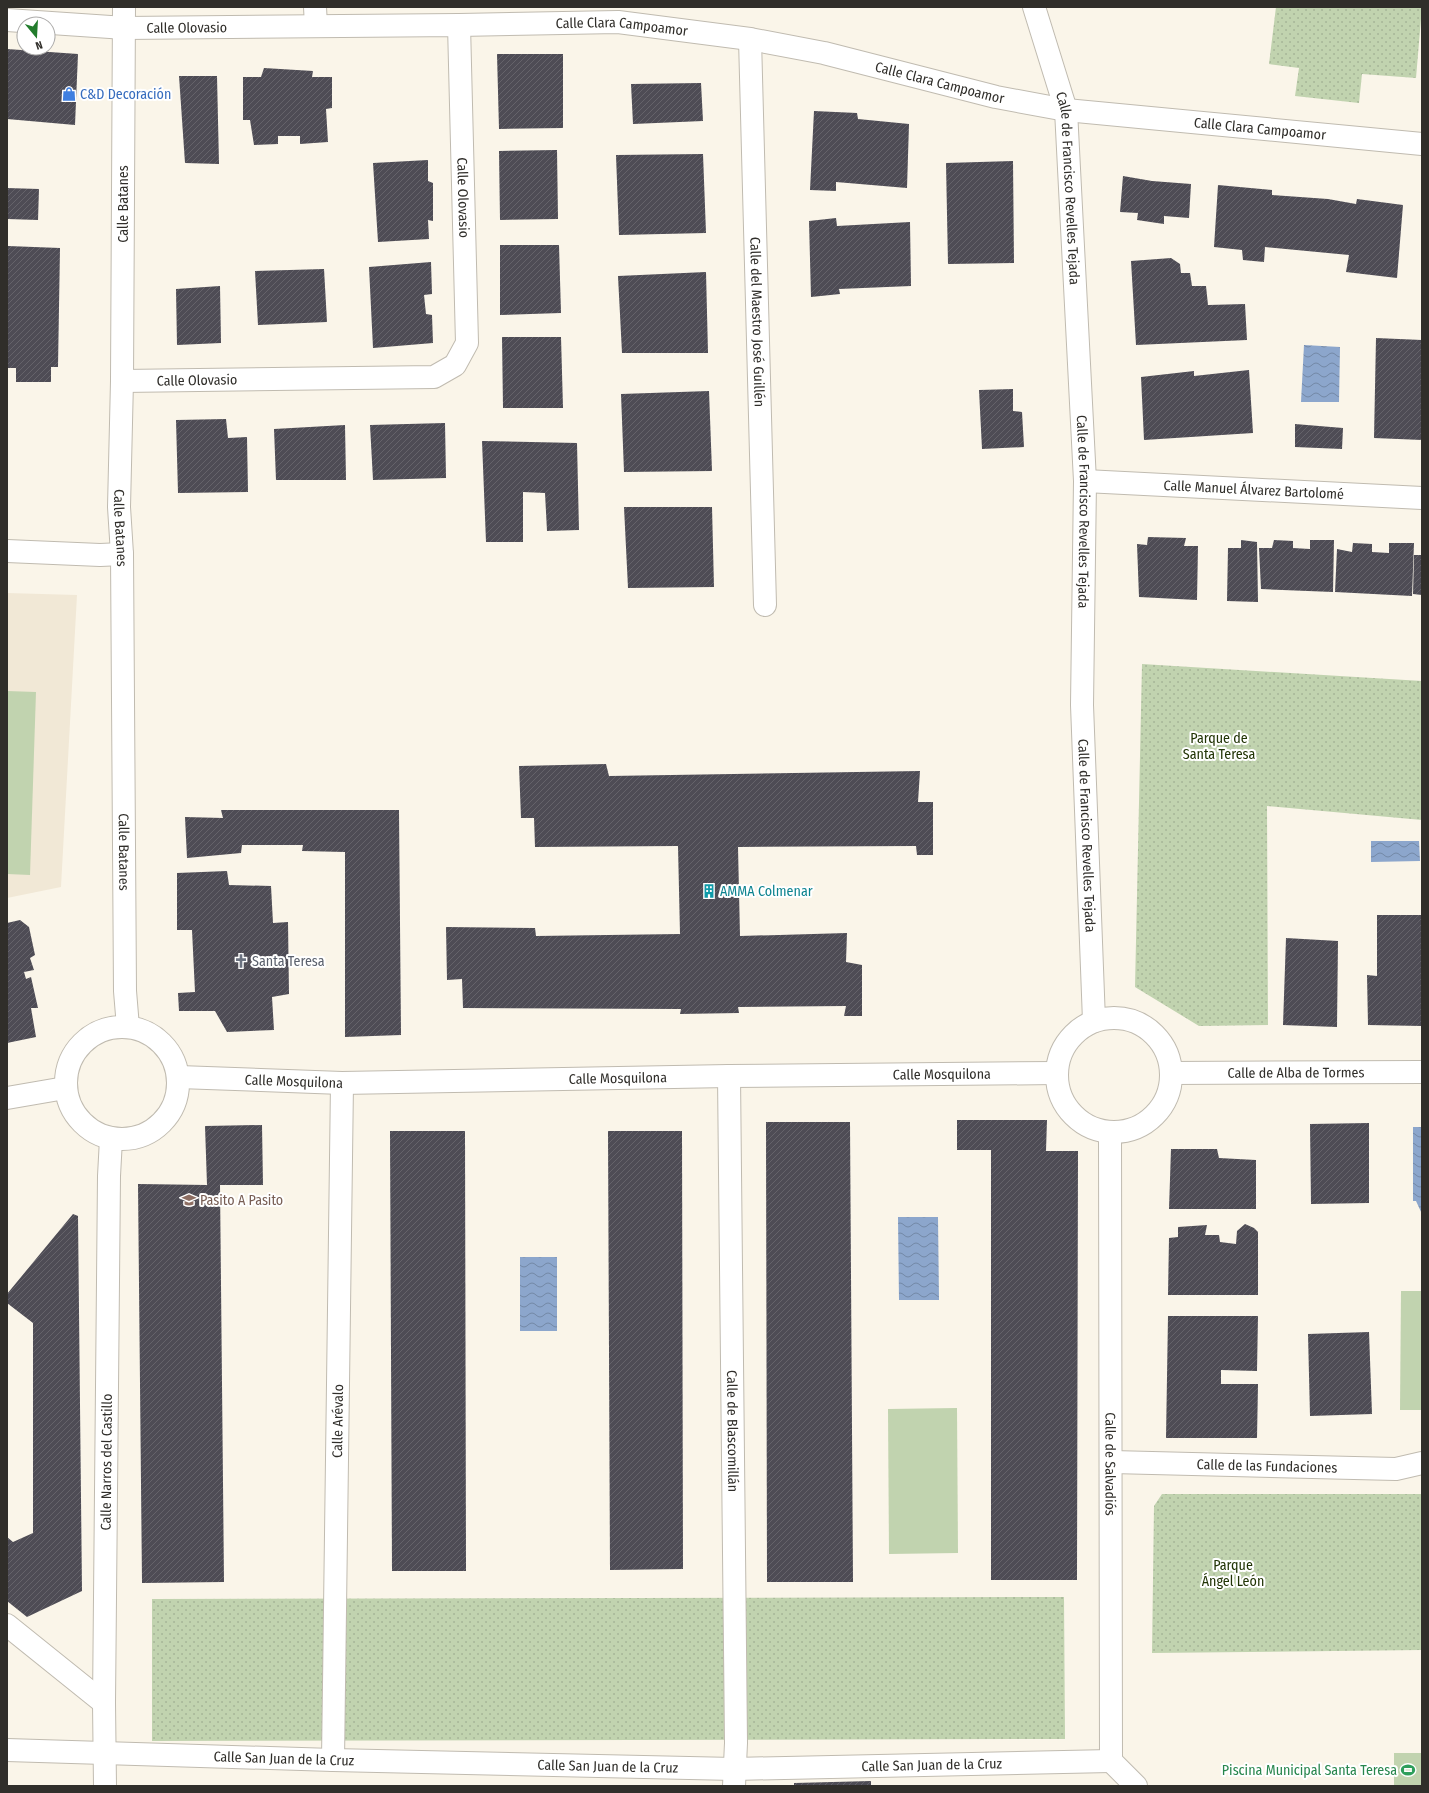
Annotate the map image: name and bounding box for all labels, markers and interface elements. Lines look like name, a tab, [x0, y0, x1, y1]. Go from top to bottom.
street label: Calle Clara Campoamor	[555, 14, 689, 40]
north arrow	[16, 16, 56, 56]
street label: Calle Olovasio	[146, 19, 227, 37]
text: N	[34, 38, 44, 52]
street label: Calle Clara Campoamor	[873, 58, 1006, 107]
shop icon: C&D Decoración	[61, 86, 77, 102]
place label: C&D Decoración	[80, 86, 171, 103]
street label: Calle de Francisco Revelles Tejada	[1052, 90, 1083, 285]
street label: Calle Clara Campoamor	[1193, 114, 1327, 144]
street label: Calle Olovasio	[453, 157, 472, 238]
street label: Calle Batanes	[115, 165, 132, 243]
street label: Calle del Maestro José Guillén	[746, 237, 768, 407]
street label: Calle Olovasio	[157, 371, 237, 390]
street label: Calle de Francisco Revelles Tejada	[1073, 414, 1093, 609]
street label: Calle Manuel Álvarez Bartolomé	[1163, 477, 1344, 503]
street label: Calle Batanes	[110, 489, 130, 567]
park label: Parque de Santa Teresa	[1183, 730, 1255, 763]
street label: Calle de Francisco Revelles Tejada	[1074, 738, 1099, 933]
street label: Calle Batanes	[115, 813, 132, 891]
building icon: AMMA Colmenar	[701, 883, 717, 899]
place label: AMMA Colmenar	[720, 883, 813, 900]
church icon: Santa Teresa	[233, 953, 249, 969]
place label: Santa Teresa	[252, 953, 325, 970]
street label: Calle de Alba de Tormes	[1227, 1064, 1365, 1082]
street label: Calle Mosquilona	[893, 1066, 991, 1084]
street label: Calle Mosquilona	[569, 1069, 667, 1088]
street label: Calle Mosquilona	[244, 1071, 343, 1092]
school or university icon: Pasito A Pasito	[181, 1192, 197, 1208]
place label: Pasito A Pasito	[200, 1192, 283, 1209]
street label: Calle de Blascomillán	[723, 1370, 741, 1492]
street label: Calle Arévalo	[329, 1384, 347, 1458]
street label: Calle Narros del Castillo	[98, 1394, 116, 1530]
street label: Calle de Salvadiós	[1101, 1412, 1119, 1516]
street label: Calle de las Fundaciones	[1196, 1456, 1337, 1477]
park label: Parque Ángel León	[1202, 1557, 1264, 1590]
street label: Calle San Juan de la Cruz	[213, 1748, 355, 1769]
street label: Calle San Juan de la Cruz	[861, 1755, 1003, 1775]
street label: Calle San Juan de la Cruz	[537, 1757, 679, 1777]
place label: Piscina Municipal Santa Teresa	[1222, 1762, 1397, 1779]
sports icon: Piscina Municipal Santa Teresa	[1400, 1762, 1416, 1778]

